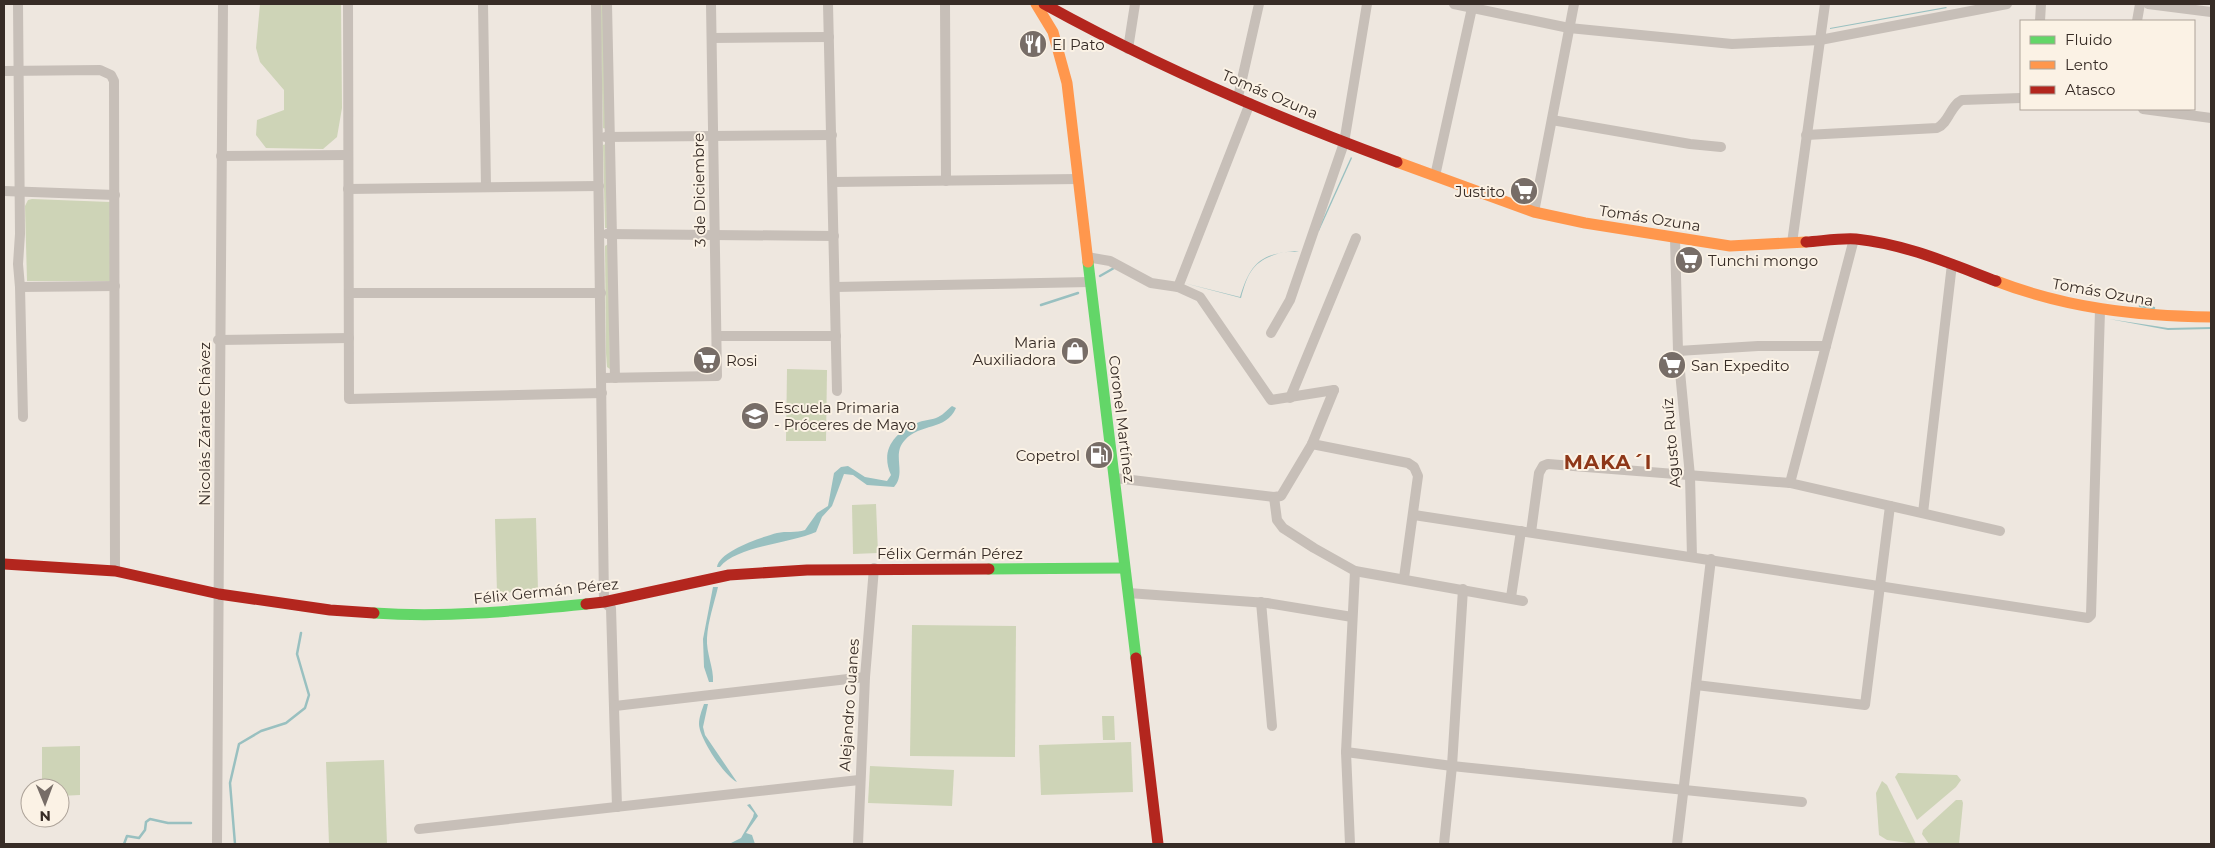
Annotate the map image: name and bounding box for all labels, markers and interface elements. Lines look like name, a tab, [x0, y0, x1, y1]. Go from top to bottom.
legend	[2020, 20, 2195, 110]
restaurant icon: El Pato	[1018, 29, 1048, 59]
text: Fluido	[2065, 30, 2112, 49]
place label: El Pato	[1052, 35, 1105, 54]
text: Lento	[2065, 55, 2108, 74]
street label: Tomás Ozuna	[1219, 65, 1321, 123]
text: Atasco	[2065, 80, 2115, 99]
street label: 3 de Diciembre	[689, 133, 709, 247]
supermarket icon: Justito	[1509, 176, 1539, 206]
place label: Justito	[1454, 182, 1505, 201]
street label: Tomás Ozuna	[1598, 201, 1702, 235]
supermarket icon: Tunchi mongo	[1674, 245, 1704, 275]
place label: Tunchi mongo	[1708, 251, 1818, 270]
street label: Tomás Ozuna	[2051, 274, 2155, 310]
place label: Maria Auxiliadora	[973, 333, 1056, 369]
shop icon: Maria Auxiliadora	[1060, 336, 1090, 366]
street label: Nicolás Zárate Chávez	[195, 342, 214, 506]
supermarket icon: Rosi	[692, 345, 722, 375]
supermarket icon: San Expedito	[1657, 350, 1687, 380]
place label: Rosi	[726, 351, 758, 370]
street label: Coronel Martínez	[1105, 354, 1139, 484]
place label: San Expedito	[1691, 356, 1790, 375]
street label: Agusto Ruíz	[1658, 397, 1684, 489]
place label: Escuela Primaria - Próceres de Mayo	[774, 398, 916, 434]
school or university icon: Escuela Primaria - Próceres de Mayo	[740, 401, 770, 431]
fuel station icon: Copetrol	[1084, 440, 1114, 470]
place label: Copetrol	[1016, 446, 1080, 465]
district label: MAKA´I	[1564, 450, 1652, 474]
street label: Félix Germán Pérez	[877, 544, 1023, 563]
street label: Félix Germán Pérez	[473, 574, 620, 608]
street label: Alejandro Guanes	[835, 638, 863, 772]
north arrow	[20, 778, 70, 828]
text: N	[39, 807, 51, 825]

